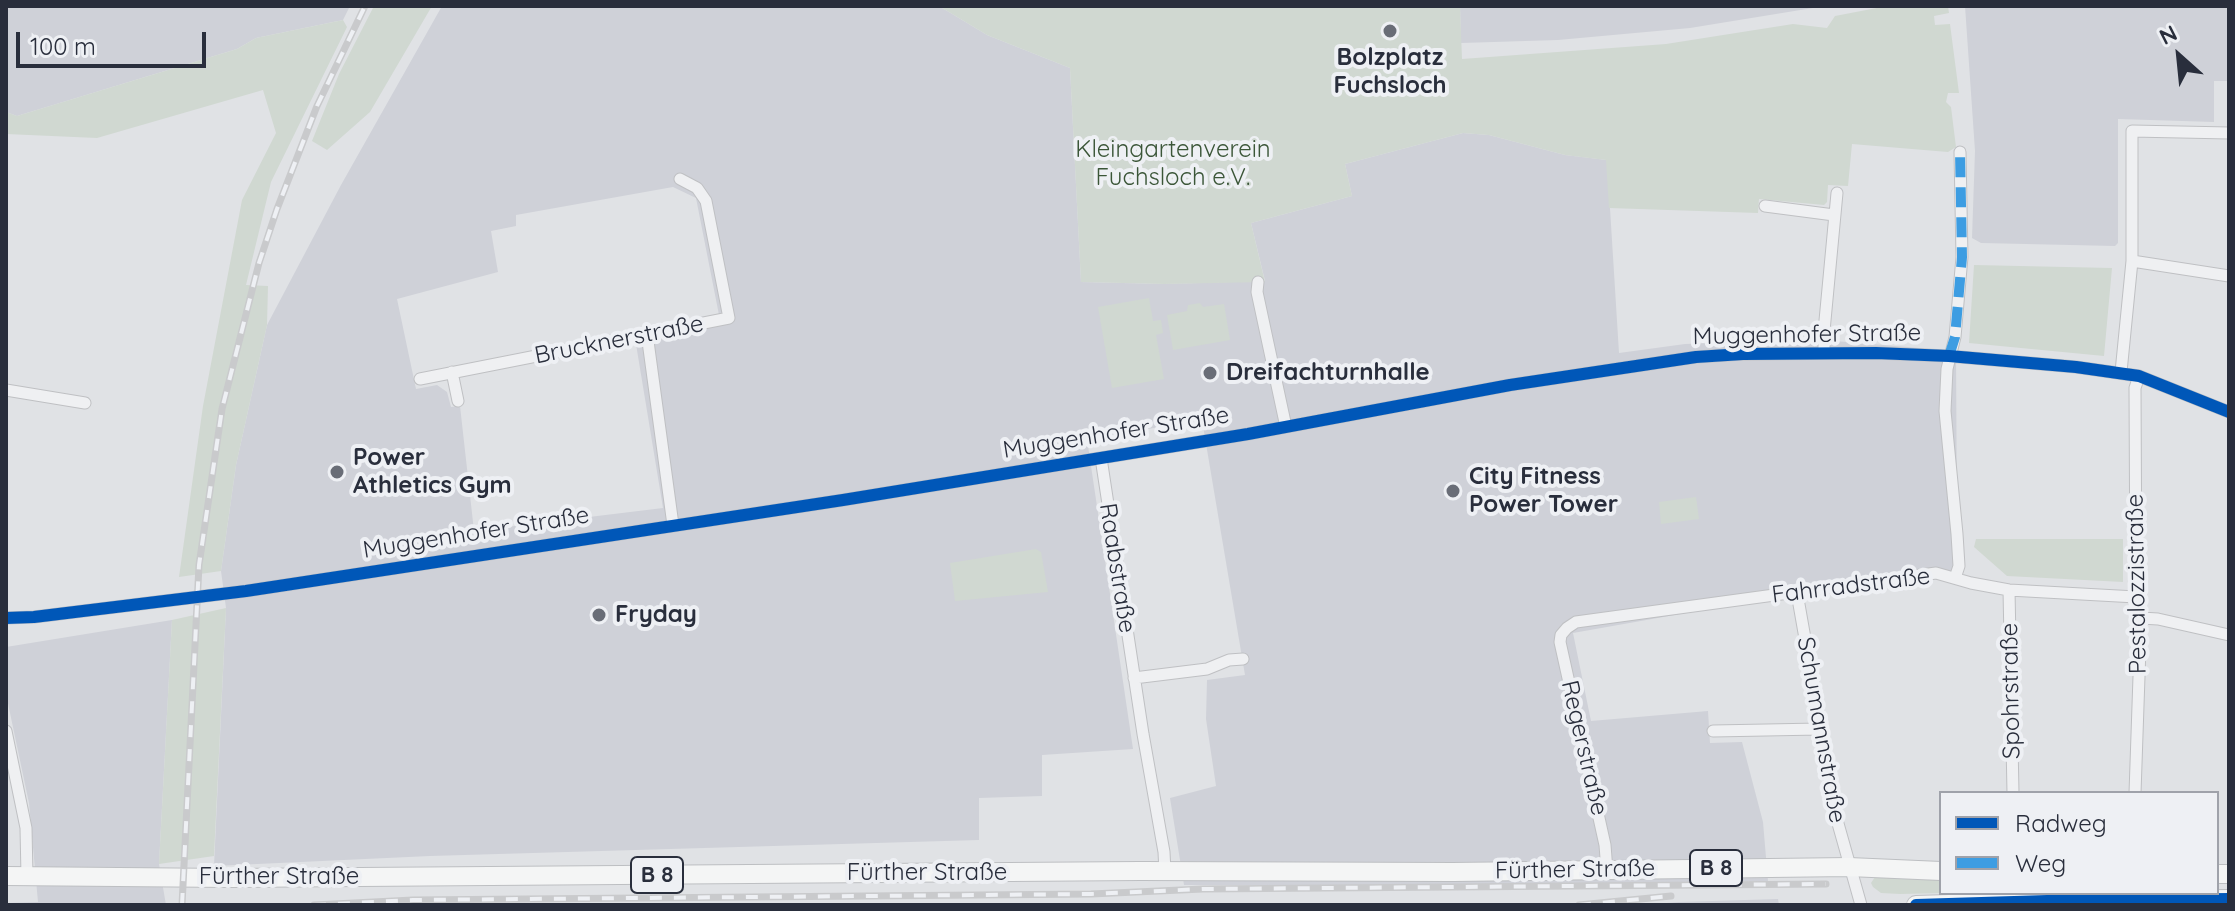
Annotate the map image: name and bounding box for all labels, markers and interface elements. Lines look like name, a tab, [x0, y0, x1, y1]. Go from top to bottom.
scale bar	[20, 16, 210, 66]
north arrow	[2139, 16, 2219, 96]
text: N	[2155, 18, 2182, 51]
marker: Bolzplatz Fuchsloch	[1381, 22, 1399, 40]
text: 100 m	[30, 31, 96, 61]
place label: Bolzplatz Fuchsloch	[1333, 44, 1447, 100]
park label: Kleingartenverein Fuchsloch e.V.	[1075, 136, 1271, 192]
street label: Brucknerstraße	[532, 310, 706, 370]
street label: Muggenhofer Straße	[1692, 319, 1922, 351]
place label: Dreifachturnhalle	[1226, 359, 1430, 387]
marker: Dreifachturnhalle	[1201, 364, 1219, 382]
street label: Muggenhofer Straße	[1001, 401, 1231, 465]
place label: Power Athletics Gym	[353, 444, 512, 500]
marker: Power Athletics Gym	[328, 463, 346, 481]
place label: City Fitness Power Tower	[1469, 463, 1618, 519]
marker: City Fitness Power Tower	[1444, 482, 1462, 500]
street label: Pestalozzistraße	[2121, 494, 2153, 674]
street label: Muggenhofer Straße	[361, 501, 591, 565]
street label: Raabstraße	[1093, 501, 1141, 635]
street label: Fahrradstraße	[1770, 562, 1932, 610]
place label: Fryday	[615, 601, 697, 629]
marker: Fryday	[590, 606, 608, 624]
street label: Spohrstraße	[1995, 623, 2027, 759]
street label: Schumannstraße	[1790, 635, 1852, 825]
street label: Regerstraße	[1554, 678, 1614, 818]
legend	[1939, 791, 2219, 895]
text: Radweg	[2015, 808, 2107, 838]
text: Weg	[2015, 848, 2066, 878]
road number: B 8	[1690, 850, 1742, 886]
street label: Fürther Straße	[1495, 854, 1655, 886]
road number: B 8	[631, 857, 683, 893]
street label: Fürther Straße	[847, 859, 1007, 887]
street label: Fürther Straße	[199, 863, 359, 891]

